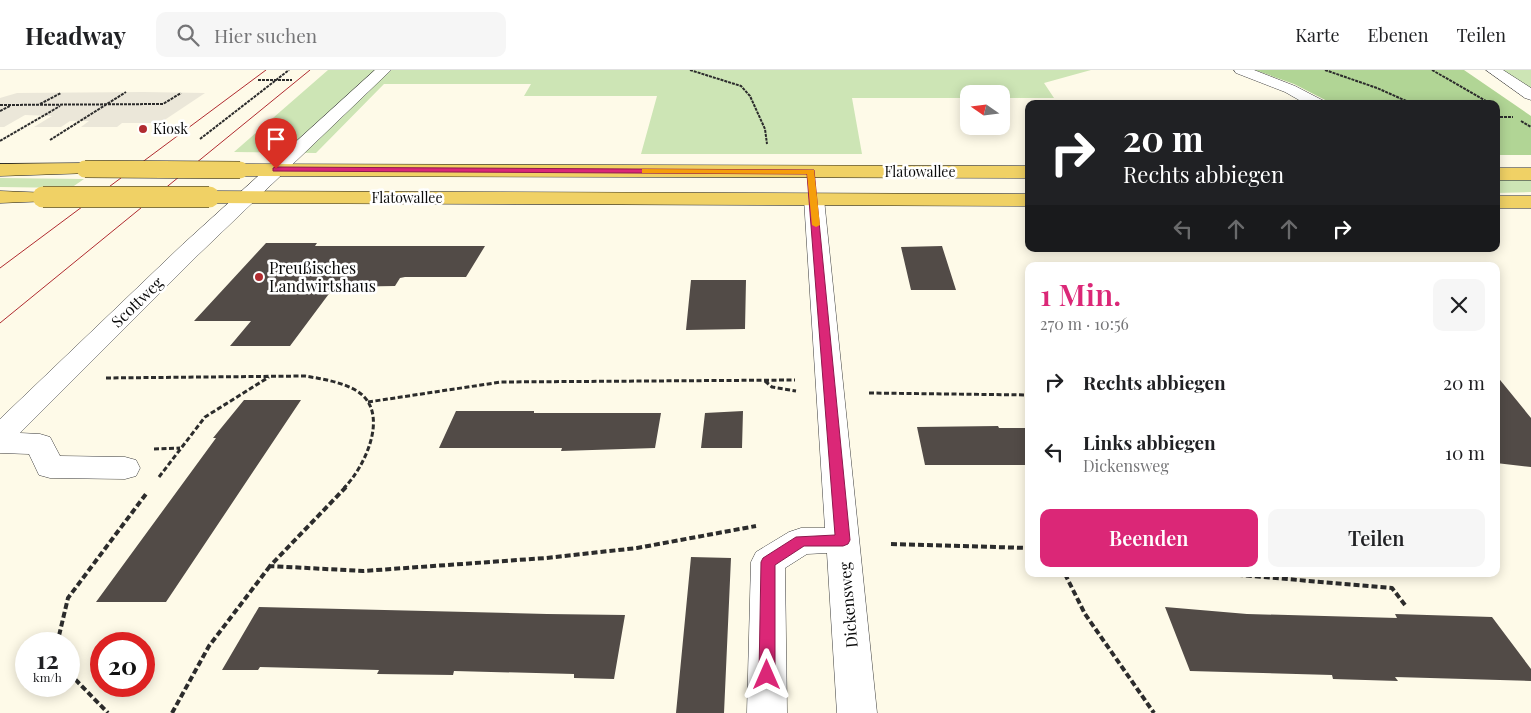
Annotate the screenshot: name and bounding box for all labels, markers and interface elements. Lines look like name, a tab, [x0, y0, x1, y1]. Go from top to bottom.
search box	[156, 12, 506, 57]
text: Headway	[25, 19, 126, 51]
icon: search	[174, 21, 202, 49]
text: Hier suchen	[214, 22, 317, 48]
text: Karte	[1295, 23, 1340, 47]
text: Ebenen	[1368, 23, 1428, 47]
text: Teilen	[1456, 23, 1506, 47]
north arrow	[960, 85, 1010, 135]
map controls	[960, 85, 1010, 135]
text: 20 m	[1123, 114, 1204, 161]
pin	[255, 118, 297, 169]
place label: Kiosk	[153, 119, 188, 138]
icon: right	[1040, 120, 1105, 185]
marker: Kiosk	[137, 123, 149, 135]
icon: arrive	[262, 125, 290, 153]
text: Rechts abbiegen	[1123, 159, 1284, 189]
street label: Flatowallee	[884, 162, 956, 181]
street label: Flatowallee	[371, 188, 443, 207]
icon: left	[1169, 215, 1197, 243]
icon: ahead	[1222, 215, 1250, 243]
icon: ahead	[1275, 215, 1303, 243]
icon: right	[1328, 215, 1356, 243]
place label: Preußisches Landwirtshaus	[269, 257, 376, 296]
street label: Scottweg	[106, 271, 168, 332]
marker: Preußisches Landwirtshaus	[253, 271, 265, 283]
text: 1 Min.	[1040, 274, 1121, 314]
button: close	[1433, 279, 1485, 331]
text: 270 m · 10:56	[1040, 313, 1129, 334]
icon: right	[1040, 368, 1068, 396]
text: Rechts abbiegen	[1083, 369, 1226, 395]
text: 20 m	[1443, 369, 1485, 395]
text: Links abbiegen	[1083, 429, 1216, 455]
icon: left	[1040, 438, 1068, 466]
text: 10 m	[1445, 439, 1485, 465]
text: Dickensweg	[1083, 455, 1169, 476]
button: Beenden	[1040, 509, 1258, 567]
button: Teilen	[1268, 509, 1485, 567]
street label: Dickensweg	[833, 561, 862, 649]
speed limit sign: 20	[90, 632, 155, 697]
text: 12	[36, 642, 59, 675]
position arrow	[740, 648, 792, 700]
text: km/h	[33, 669, 62, 685]

